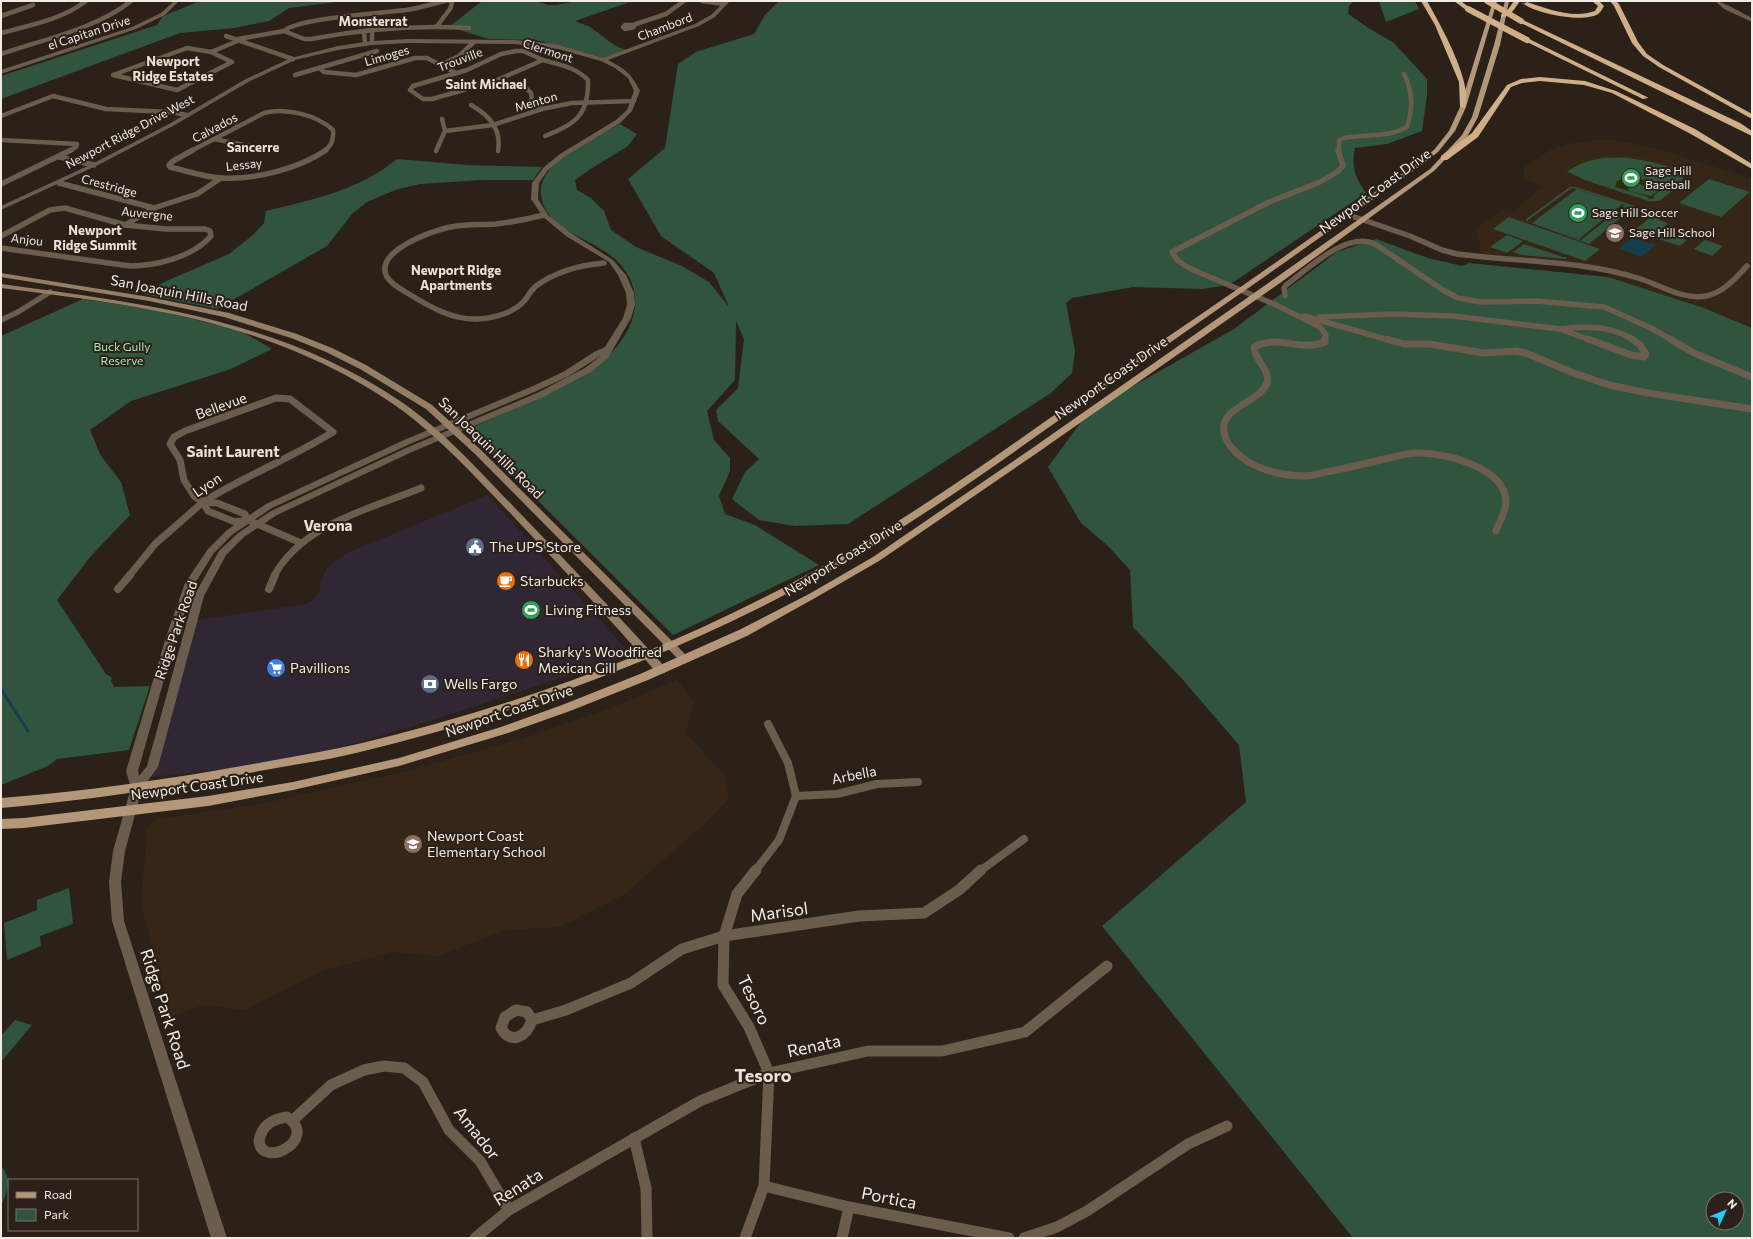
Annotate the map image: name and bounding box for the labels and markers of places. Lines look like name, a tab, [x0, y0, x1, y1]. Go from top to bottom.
place label: Sage Hill Baseball	[1645, 163, 1692, 191]
sports icon: Sage Hill Baseball	[1620, 167, 1642, 189]
sports icon: Sage Hill Soccer	[1567, 202, 1589, 224]
place label: Sage Hill Soccer	[1592, 205, 1678, 219]
school or university icon: Sage Hill School	[1604, 222, 1626, 244]
place label: Sage Hill School	[1629, 225, 1715, 239]
public building icon: The UPS Store	[464, 536, 486, 558]
place label: The UPS Store	[489, 538, 581, 555]
cafe icon: Starbucks	[495, 570, 517, 592]
place label: Starbucks	[520, 572, 584, 589]
sports icon: Living Fitness	[520, 599, 542, 621]
place label: Living Fitness	[545, 601, 631, 618]
place label: Sharky's Woodfired Mexican Gill	[538, 643, 662, 676]
restaurant icon: Sharky's Woodfired Mexican Gill	[513, 649, 535, 671]
supermarket icon: Pavillions	[265, 657, 287, 679]
place label: Pavillions	[290, 659, 350, 676]
bank icon: Wells Fargo	[419, 673, 441, 695]
place label: Wells Fargo	[444, 675, 517, 692]
place label: Newport Coast Elementary School	[427, 827, 546, 860]
school or university icon: Newport Coast Elementary School	[402, 833, 424, 855]

